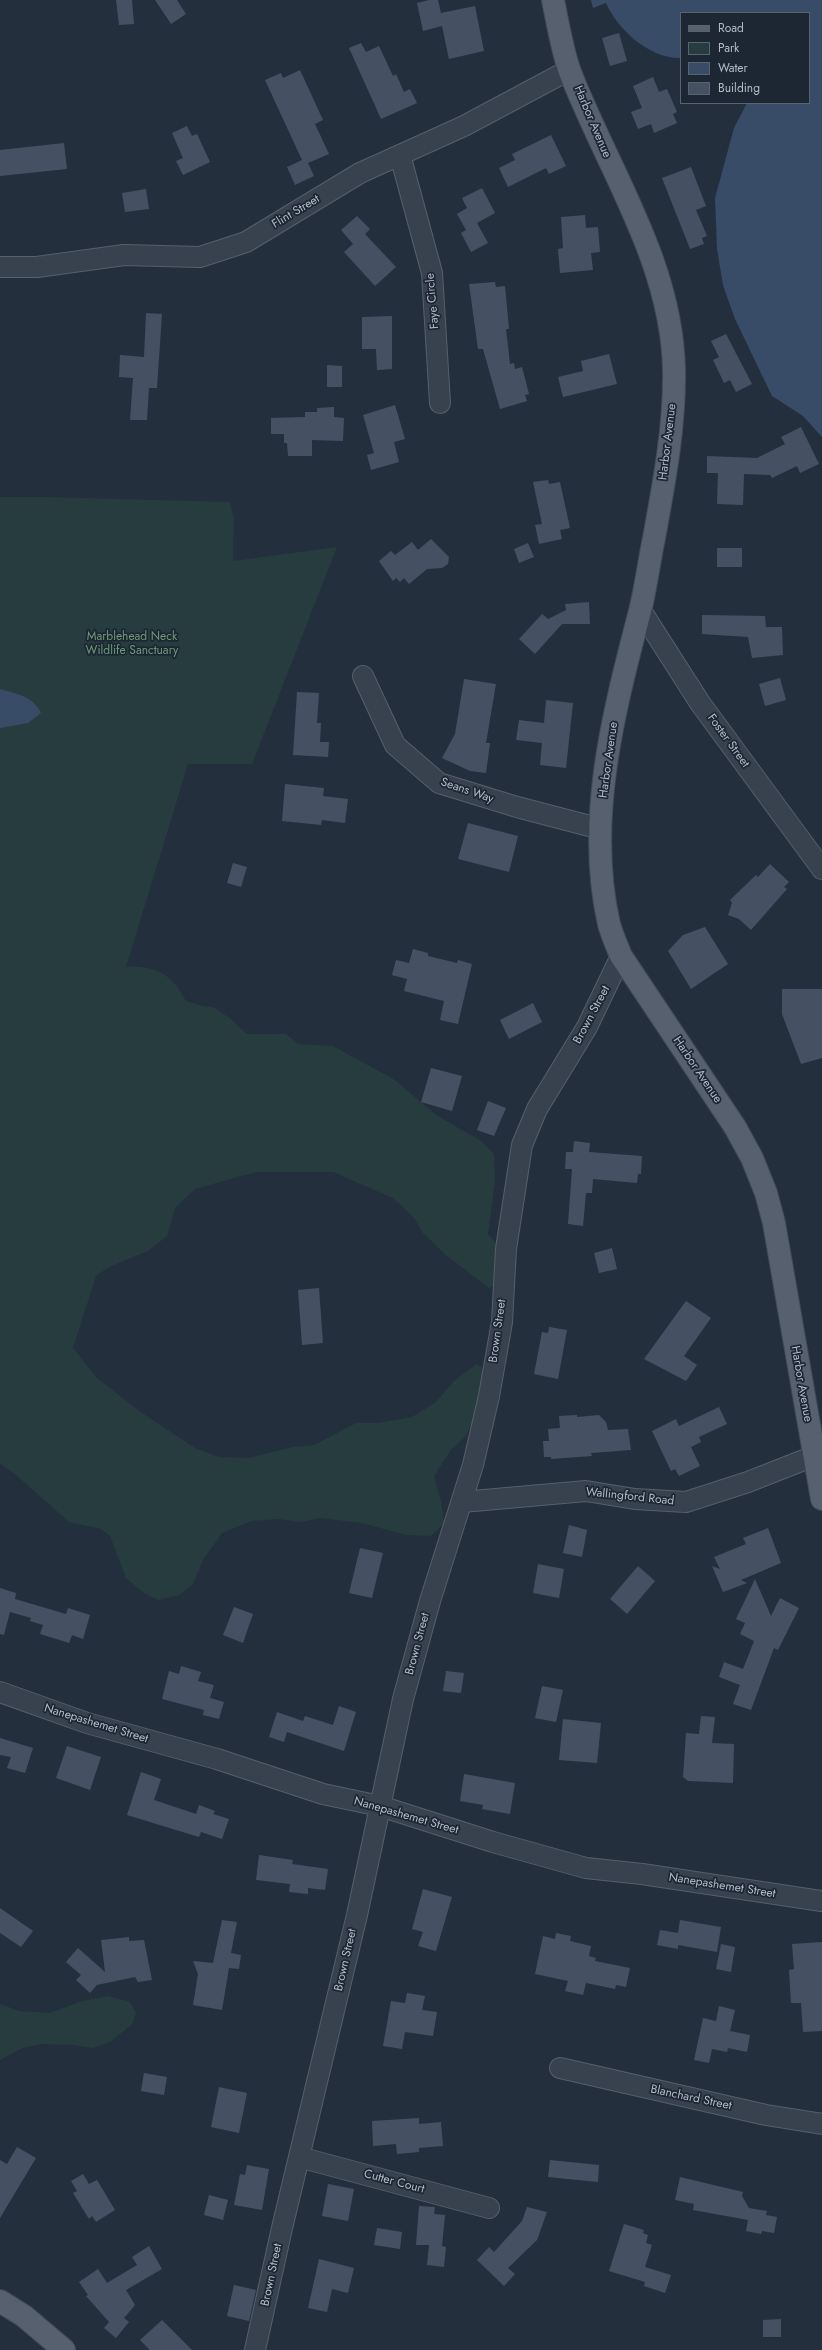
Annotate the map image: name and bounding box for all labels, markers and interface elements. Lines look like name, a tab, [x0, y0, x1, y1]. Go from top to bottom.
legend	[680, 12, 810, 104]
text: Road	[718, 19, 744, 37]
text: Park	[718, 39, 739, 57]
text: Water	[718, 59, 748, 77]
text: Building	[718, 79, 760, 97]
street label: Harbor Avenue	[570, 84, 614, 160]
street label: Flint Street	[269, 192, 323, 232]
street label: Faye Circle	[423, 272, 443, 330]
street label: Harbor Avenue	[656, 403, 680, 481]
park label: Marblehead Neck Wildlife Sanctuary	[86, 630, 178, 658]
street label: Foster Street	[704, 712, 752, 770]
street label: Harbor Avenue	[597, 721, 621, 799]
street label: Seans Way	[439, 775, 495, 807]
street label: Brown Street	[571, 983, 613, 1047]
street label: Harbor Avenue	[670, 1034, 724, 1106]
street label: Brown Street	[486, 1298, 510, 1364]
street label: Harbor Avenue	[787, 1345, 815, 1423]
street label: Wallingford Road	[585, 1485, 675, 1509]
street label: Brown Street	[403, 1611, 433, 1677]
street label: Nanepashemet Street	[42, 1701, 150, 1747]
street label: Nanepashemet Street	[352, 1794, 460, 1838]
street label: Nanepashemet Street	[667, 1870, 777, 1902]
street label: Brown Street	[332, 1927, 360, 1993]
street label: Blanchard Street	[649, 2082, 733, 2114]
street label: Cutter Court	[362, 2167, 426, 2197]
street label: Brown Street	[258, 2242, 286, 2308]

